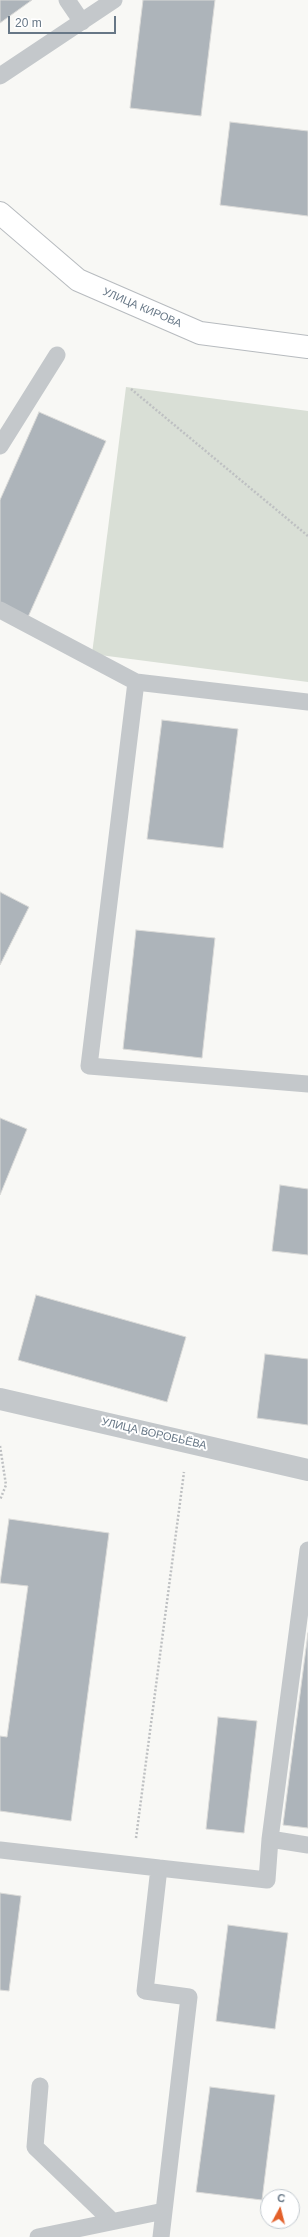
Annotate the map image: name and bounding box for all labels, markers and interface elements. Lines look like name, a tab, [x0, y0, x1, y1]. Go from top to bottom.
scale bar	[10, 8, 118, 34]
text: 20 m	[15, 16, 42, 30]
street label: УЛИЦА КИРОВА	[101, 285, 183, 331]
street label: УЛИЦА ВОРОБЬЁВА	[100, 1415, 208, 1453]
north arrow	[260, 2189, 300, 2229]
text: С	[277, 2192, 286, 2205]

